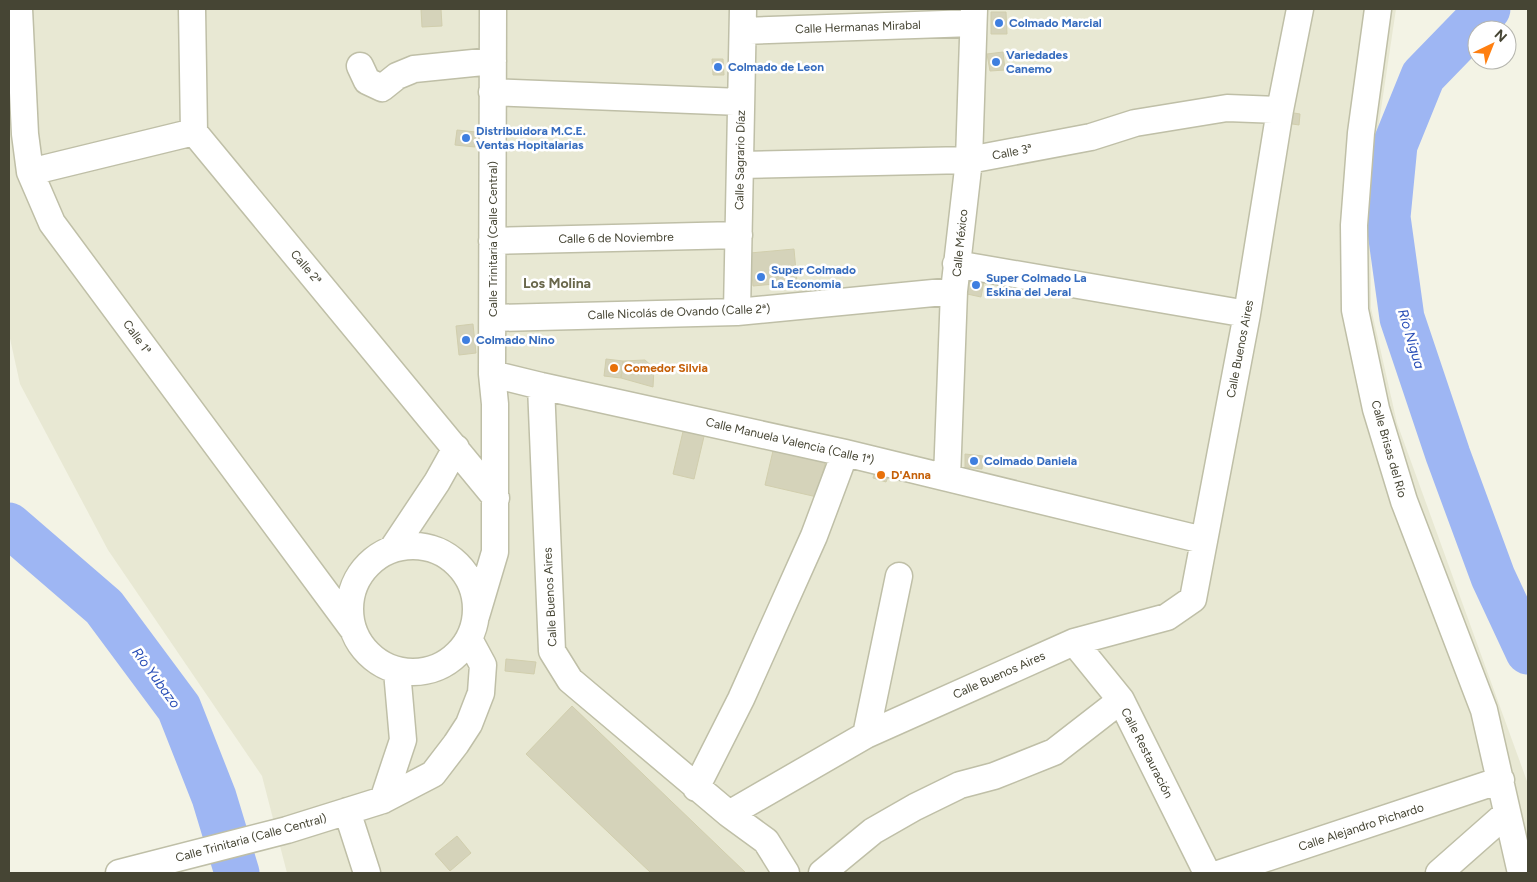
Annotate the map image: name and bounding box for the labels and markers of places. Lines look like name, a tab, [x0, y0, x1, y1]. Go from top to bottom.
place label: Colmado Marcial	[1009, 16, 1102, 30]
marker: Colmado Marcial	[993, 17, 1005, 29]
place label: Variedades Canemo	[1006, 48, 1068, 76]
marker: Variedades Canemo	[990, 56, 1002, 68]
place label: Colmado de Leon	[728, 60, 824, 74]
marker: Colmado de Leon	[712, 61, 724, 73]
place label: Distribuidora M.C.E. Ventas Hopitalarias	[476, 124, 586, 152]
marker: Distribuidora M.C.E. Ventas Hopitalarias	[460, 132, 472, 144]
place label: Super Colmado La Economia	[771, 263, 856, 291]
marker: Super Colmado La Economia	[755, 271, 767, 283]
place label: Super Colmado La Eskina del Jeral	[986, 271, 1087, 299]
marker: Super Colmado La Eskina del Jeral	[970, 279, 982, 291]
place label: Colmado Nino	[476, 333, 555, 347]
marker: Colmado Nino	[460, 334, 472, 346]
place label: Comedor Silvia	[624, 361, 708, 375]
marker: Comedor Silvia	[608, 362, 620, 374]
place label: Colmado Daniela	[984, 454, 1077, 468]
marker: Colmado Daniela	[968, 455, 980, 467]
place label: D'Anna	[891, 468, 931, 482]
marker: D'Anna	[875, 469, 887, 481]

